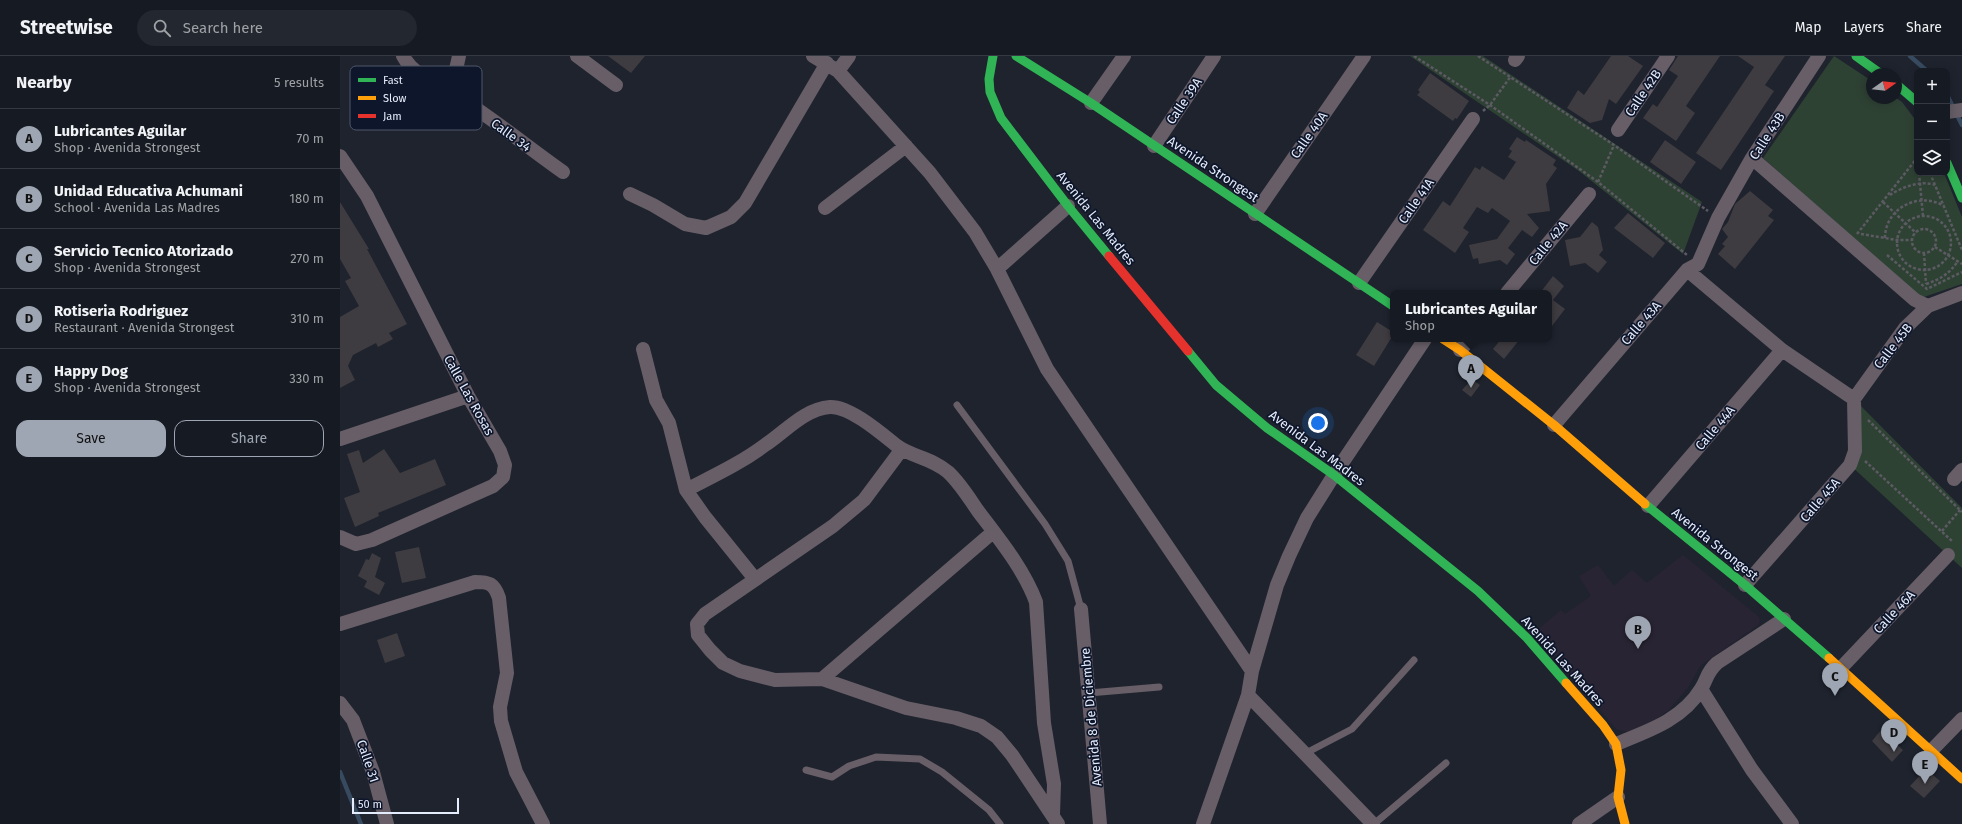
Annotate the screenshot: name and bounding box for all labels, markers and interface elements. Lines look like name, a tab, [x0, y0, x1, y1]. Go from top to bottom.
search box	[137, 10, 417, 46]
text: Streetwise	[20, 16, 113, 39]
icon: search	[151, 17, 173, 39]
text: Search here	[183, 19, 263, 37]
text: Map	[1795, 19, 1821, 36]
text: Layers	[1843, 19, 1884, 36]
text: Share	[1906, 19, 1942, 36]
legend	[350, 66, 482, 130]
street label: Calle 42B	[1622, 67, 1664, 119]
north arrow	[1866, 68, 1902, 104]
map controls	[1914, 68, 1950, 176]
button: +	[1914, 68, 1950, 104]
text: Nearby	[16, 72, 71, 93]
text: Fast	[383, 74, 403, 87]
text: 5 results	[274, 75, 324, 90]
street label: Calle 39A	[1163, 75, 1205, 127]
text: Slow	[383, 92, 407, 105]
button: −	[1914, 104, 1950, 140]
street label: Calle 40A	[1287, 108, 1331, 161]
text: Jam	[383, 110, 402, 123]
street label: Calle 43B	[1746, 110, 1788, 162]
street label: Calle 34	[488, 116, 534, 154]
text: Lubricantes Aguilar	[54, 122, 186, 140]
text: A	[25, 131, 33, 146]
text: 70 m	[297, 131, 324, 146]
street label: Avenida Strongest	[1165, 133, 1262, 205]
text: Shop · Avenida Strongest	[54, 140, 201, 155]
button: layers	[1914, 140, 1950, 176]
street label: Avenida Las Madres	[1054, 168, 1138, 268]
street label: Calle 41A	[1395, 175, 1437, 226]
text: Unidad Educativa Achumani	[54, 182, 243, 200]
text: B	[25, 191, 33, 206]
text: 180 m	[289, 191, 324, 206]
text: School · Avenida Las Madres	[54, 200, 220, 215]
street label: Calle 42A	[1526, 217, 1571, 268]
text: Servicio Tecnico Atorizado	[54, 242, 233, 260]
text: C	[25, 251, 33, 266]
text: 270 m	[290, 251, 324, 266]
text: Shop · Avenida Strongest	[54, 260, 201, 275]
popup	[1390, 290, 1552, 342]
street label: Calle 43A	[1618, 298, 1664, 348]
text: Lubricantes Aguilar	[1405, 300, 1537, 318]
text: Rotiseria Rodriguez	[54, 302, 188, 320]
text: D	[25, 311, 33, 326]
text: 310 m	[290, 311, 324, 326]
text: Shop	[1405, 318, 1435, 333]
text: Restaurant · Avenida Strongest	[54, 320, 235, 335]
street label: Calle 45B	[1871, 320, 1915, 372]
street label: Calle Las Rosas	[441, 352, 497, 438]
pin: A	[1458, 355, 1484, 388]
text: Happy Dog	[54, 362, 128, 380]
text: E	[26, 371, 32, 386]
text: 330 m	[289, 371, 324, 386]
text: Shop · Avenida Strongest	[54, 380, 201, 395]
street label: Calle 44A	[1692, 402, 1738, 453]
street label: Avenida Las Madres	[1266, 407, 1368, 489]
your location	[1308, 413, 1328, 433]
button: Save	[16, 420, 166, 457]
button: Share	[174, 420, 324, 457]
street label: Calle 45A	[1797, 475, 1843, 525]
street label: Avenida Strongest	[1669, 505, 1761, 584]
street label: Calle 46A	[1870, 587, 1918, 637]
street label: Avenida Las Madres	[1519, 613, 1607, 709]
pin: B	[1625, 616, 1651, 649]
street label: Avenida 8 de Diciembre	[1077, 647, 1105, 787]
pin: C	[1822, 663, 1848, 696]
pin: D	[1881, 719, 1907, 752]
street label: Calle 31	[354, 738, 382, 784]
pin: E	[1912, 751, 1938, 784]
scale bar	[352, 796, 459, 815]
text: 50 m	[358, 798, 382, 811]

